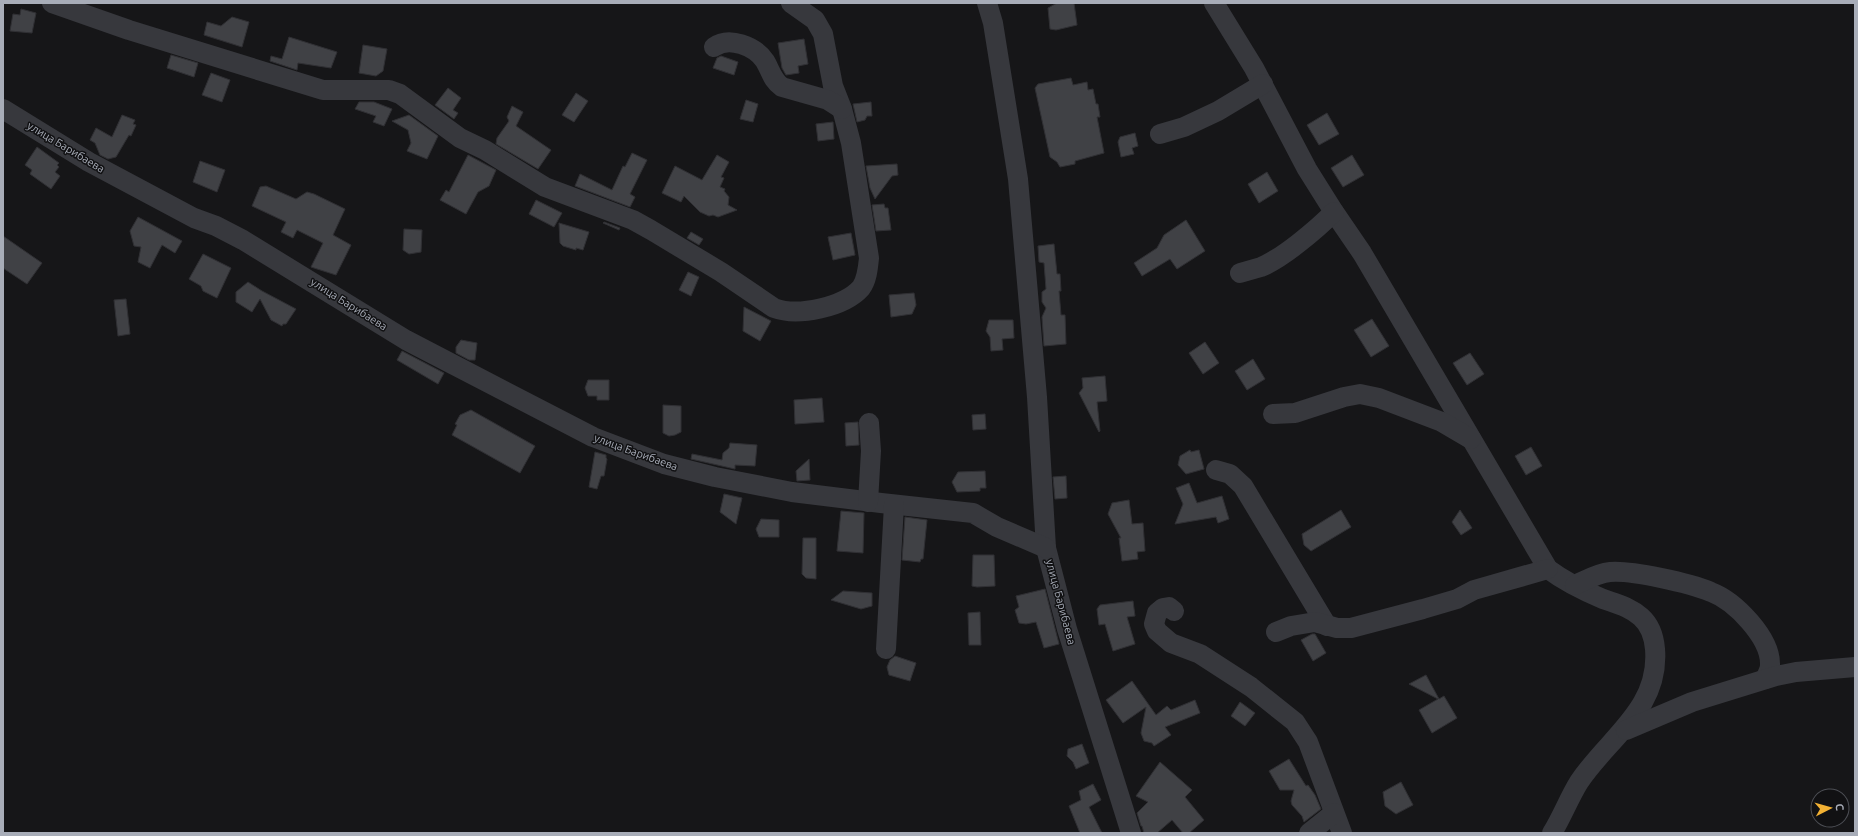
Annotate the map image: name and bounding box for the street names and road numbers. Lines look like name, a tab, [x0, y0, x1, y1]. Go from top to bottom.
street label: улица Барибаева	[25, 119, 107, 175]
street label: улица Барибаева	[309, 276, 389, 332]
street label: улица Барибаева	[593, 431, 679, 473]
street label: улица Барибаева	[1044, 558, 1078, 646]

